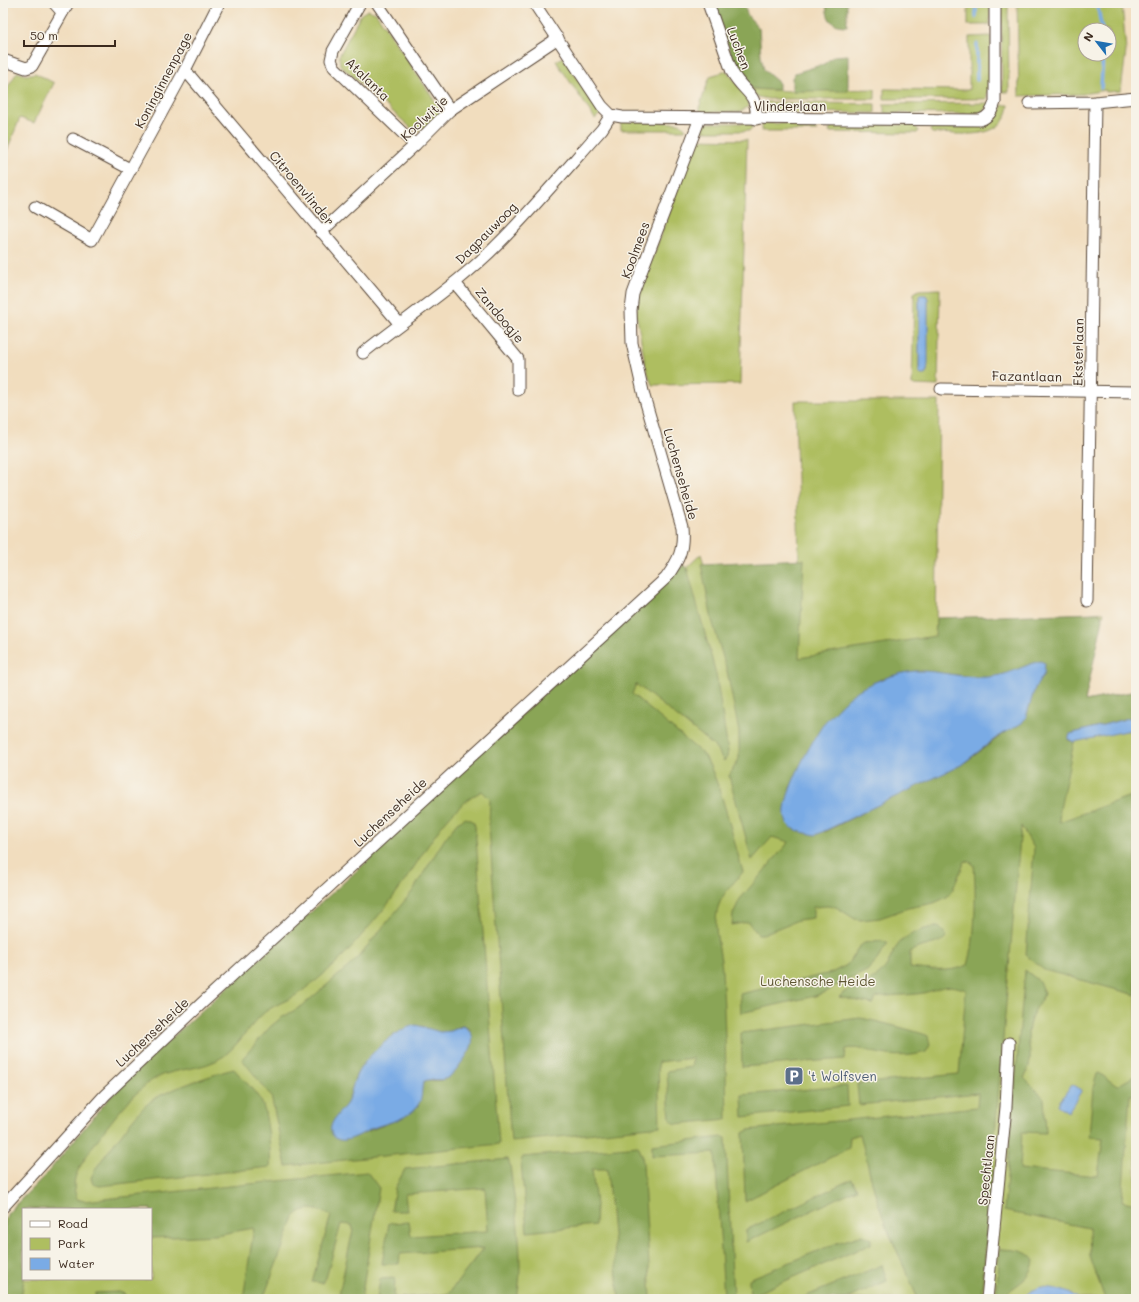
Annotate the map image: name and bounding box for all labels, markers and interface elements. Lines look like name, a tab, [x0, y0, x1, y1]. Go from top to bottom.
scale bar	[24, 22, 115, 48]
north arrow	[1077, 22, 1117, 62]
street label: Luchen	[724, 24, 755, 71]
text: 50 m	[30, 27, 58, 43]
street label: Koninginnenpage	[130, 29, 195, 131]
text: N	[1079, 29, 1097, 44]
street label: Atalanta	[343, 53, 394, 104]
street label: Koolwitje	[396, 91, 451, 144]
street label: Vlinderlaan	[754, 97, 826, 114]
street label: Citroenvlinder	[266, 147, 339, 229]
street label: Dagpauwoog	[451, 198, 520, 267]
street label: Koolmees	[616, 219, 653, 281]
street label: Zandoogje	[472, 283, 529, 346]
street label: Eksterlaan	[1068, 318, 1087, 386]
street label: Fazantlaan	[992, 366, 1062, 385]
street label: Luchenseheide	[660, 426, 703, 521]
street label: Luchenseheide	[349, 773, 430, 850]
park label: Luchensche Heide	[760, 972, 876, 989]
street label: Luchenseheide	[111, 993, 192, 1070]
parking icon: 't Wolfsven	[783, 1065, 805, 1087]
place label: 't Wolfsven	[808, 1067, 877, 1084]
street label: Spechtlaan	[973, 1134, 998, 1206]
legend	[22, 1208, 152, 1280]
text: Road	[58, 1215, 88, 1231]
text: Park	[58, 1235, 85, 1251]
text: Water	[58, 1255, 95, 1271]

